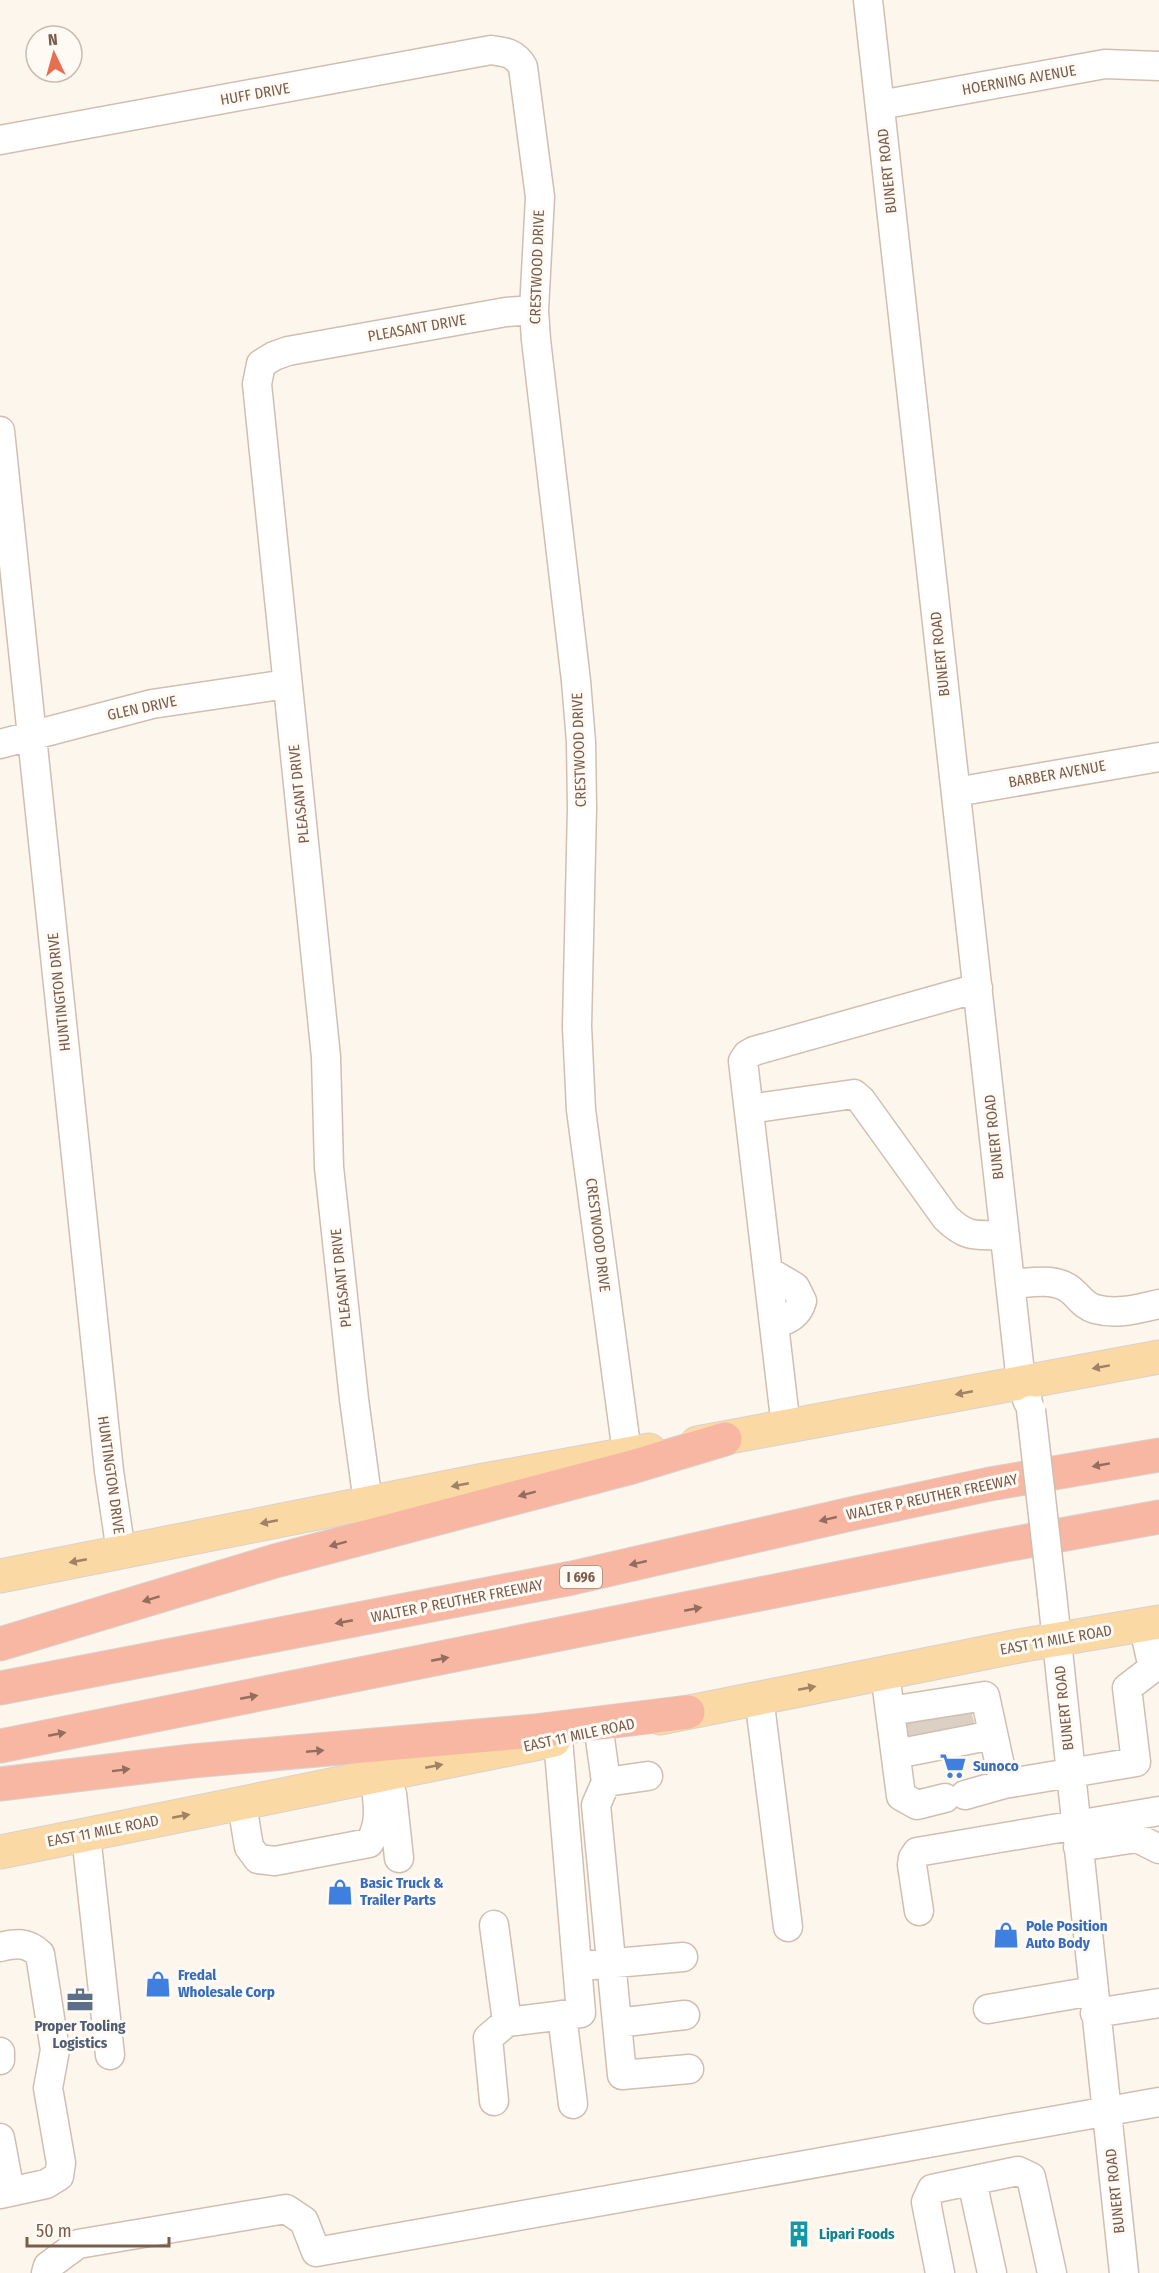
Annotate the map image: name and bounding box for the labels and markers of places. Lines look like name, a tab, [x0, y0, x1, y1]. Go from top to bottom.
supermarket icon: Sunoco	[938, 1751, 968, 1781]
place label: Sunoco	[973, 1757, 1019, 1775]
place label: Basic Truck & Trailer Parts	[360, 1874, 444, 1909]
shop icon: Basic Truck & Trailer Parts	[325, 1877, 355, 1907]
place label: Pole Position Auto Body	[1025, 1917, 1108, 1952]
shop icon: Pole Position Auto Body	[991, 1920, 1021, 1950]
place label: Fredal Wholesale Corp	[178, 1966, 275, 2001]
shop icon: Fredal Wholesale Corp	[143, 1969, 173, 1999]
office icon: Proper Tooling Logistics	[65, 1985, 95, 2015]
place label: Proper Tooling Logistics	[34, 2017, 126, 2052]
building icon: Lipari Foods	[784, 2219, 814, 2249]
place label: Lipari Foods	[819, 2225, 895, 2243]

